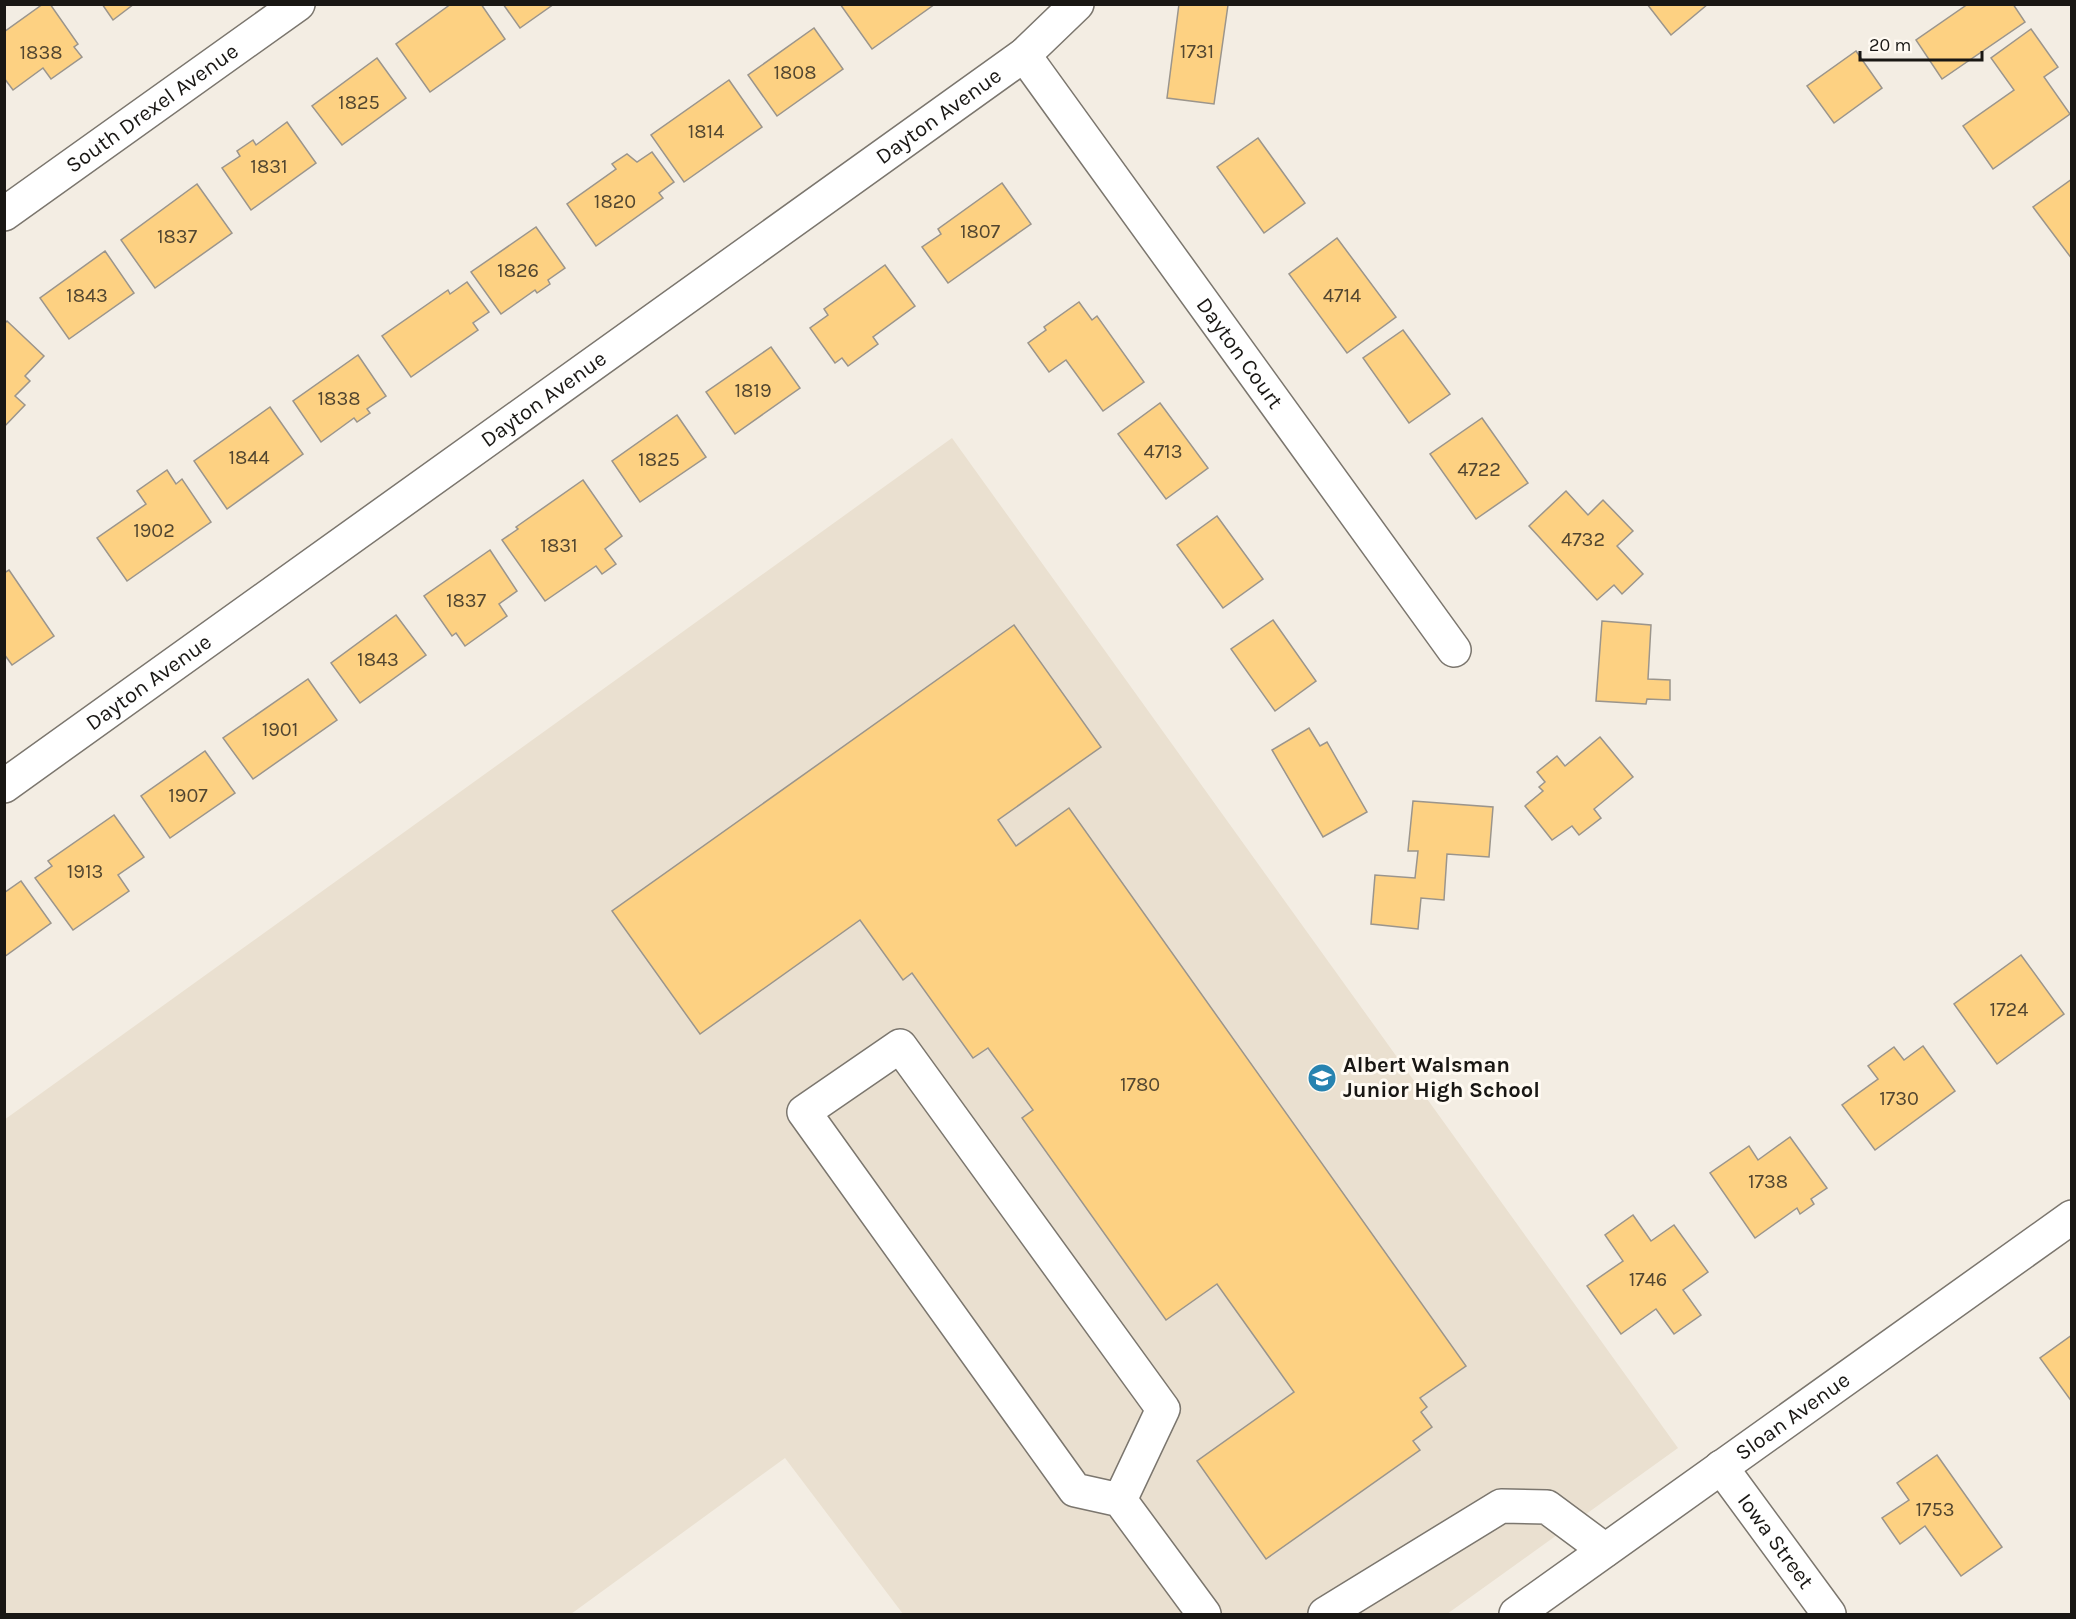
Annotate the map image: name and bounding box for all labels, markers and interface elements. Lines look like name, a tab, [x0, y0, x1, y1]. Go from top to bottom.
scale bar	[1860, 24, 1982, 62]
text: 20 m	[1869, 34, 1911, 56]
street label: South Drexel Avenue	[61, 38, 243, 179]
house number: 1731	[1180, 40, 1214, 63]
house number: 1838	[20, 41, 63, 64]
house number: 1808	[773, 61, 817, 84]
street label: Dayton Avenue	[871, 62, 1007, 170]
house number: 1825	[338, 91, 380, 114]
house number: 1814	[688, 120, 724, 143]
house number: 1831	[250, 155, 288, 178]
house number: 1820	[594, 190, 636, 213]
house number: 1807	[960, 220, 1001, 243]
house number: 1837	[157, 225, 198, 248]
house number: 1826	[497, 259, 539, 282]
house number: 1843	[66, 284, 108, 307]
house number: 4714	[1323, 284, 1361, 307]
street label: Dayton Court	[1191, 293, 1288, 414]
street label: Dayton Avenue	[476, 345, 612, 453]
house number: 1819	[734, 379, 772, 402]
house number: 1838	[318, 387, 361, 410]
house number: 4713	[1144, 440, 1182, 463]
house number: 1844	[228, 446, 270, 469]
house number: 1825	[638, 448, 680, 471]
house number: 4722	[1457, 458, 1501, 481]
house number: 1902	[133, 519, 175, 542]
house number: 4732	[1561, 528, 1605, 551]
house number: 1831	[540, 534, 578, 557]
house number: 1837	[446, 589, 487, 612]
street label: Dayton Avenue	[81, 629, 216, 736]
house number: 1843	[357, 648, 399, 671]
house number: 1901	[262, 718, 298, 741]
house number: 1907	[168, 784, 208, 807]
house number: 1913	[67, 860, 103, 883]
house number: 1724	[1990, 998, 2028, 1021]
place label: Albert Walsman Junior High School	[1343, 1052, 1540, 1103]
school or university icon: Albert Walsman Junior High School	[1306, 1062, 1338, 1094]
house number: 1780	[1120, 1073, 1160, 1096]
house number: 1730	[1879, 1087, 1919, 1110]
house number: 1738	[1748, 1170, 1788, 1193]
house number: 1746	[1629, 1268, 1667, 1291]
street label: Sloan Avenue	[1730, 1367, 1855, 1466]
street label: Iowa Street	[1732, 1488, 1819, 1594]
house number: 1753	[1915, 1498, 1955, 1521]

